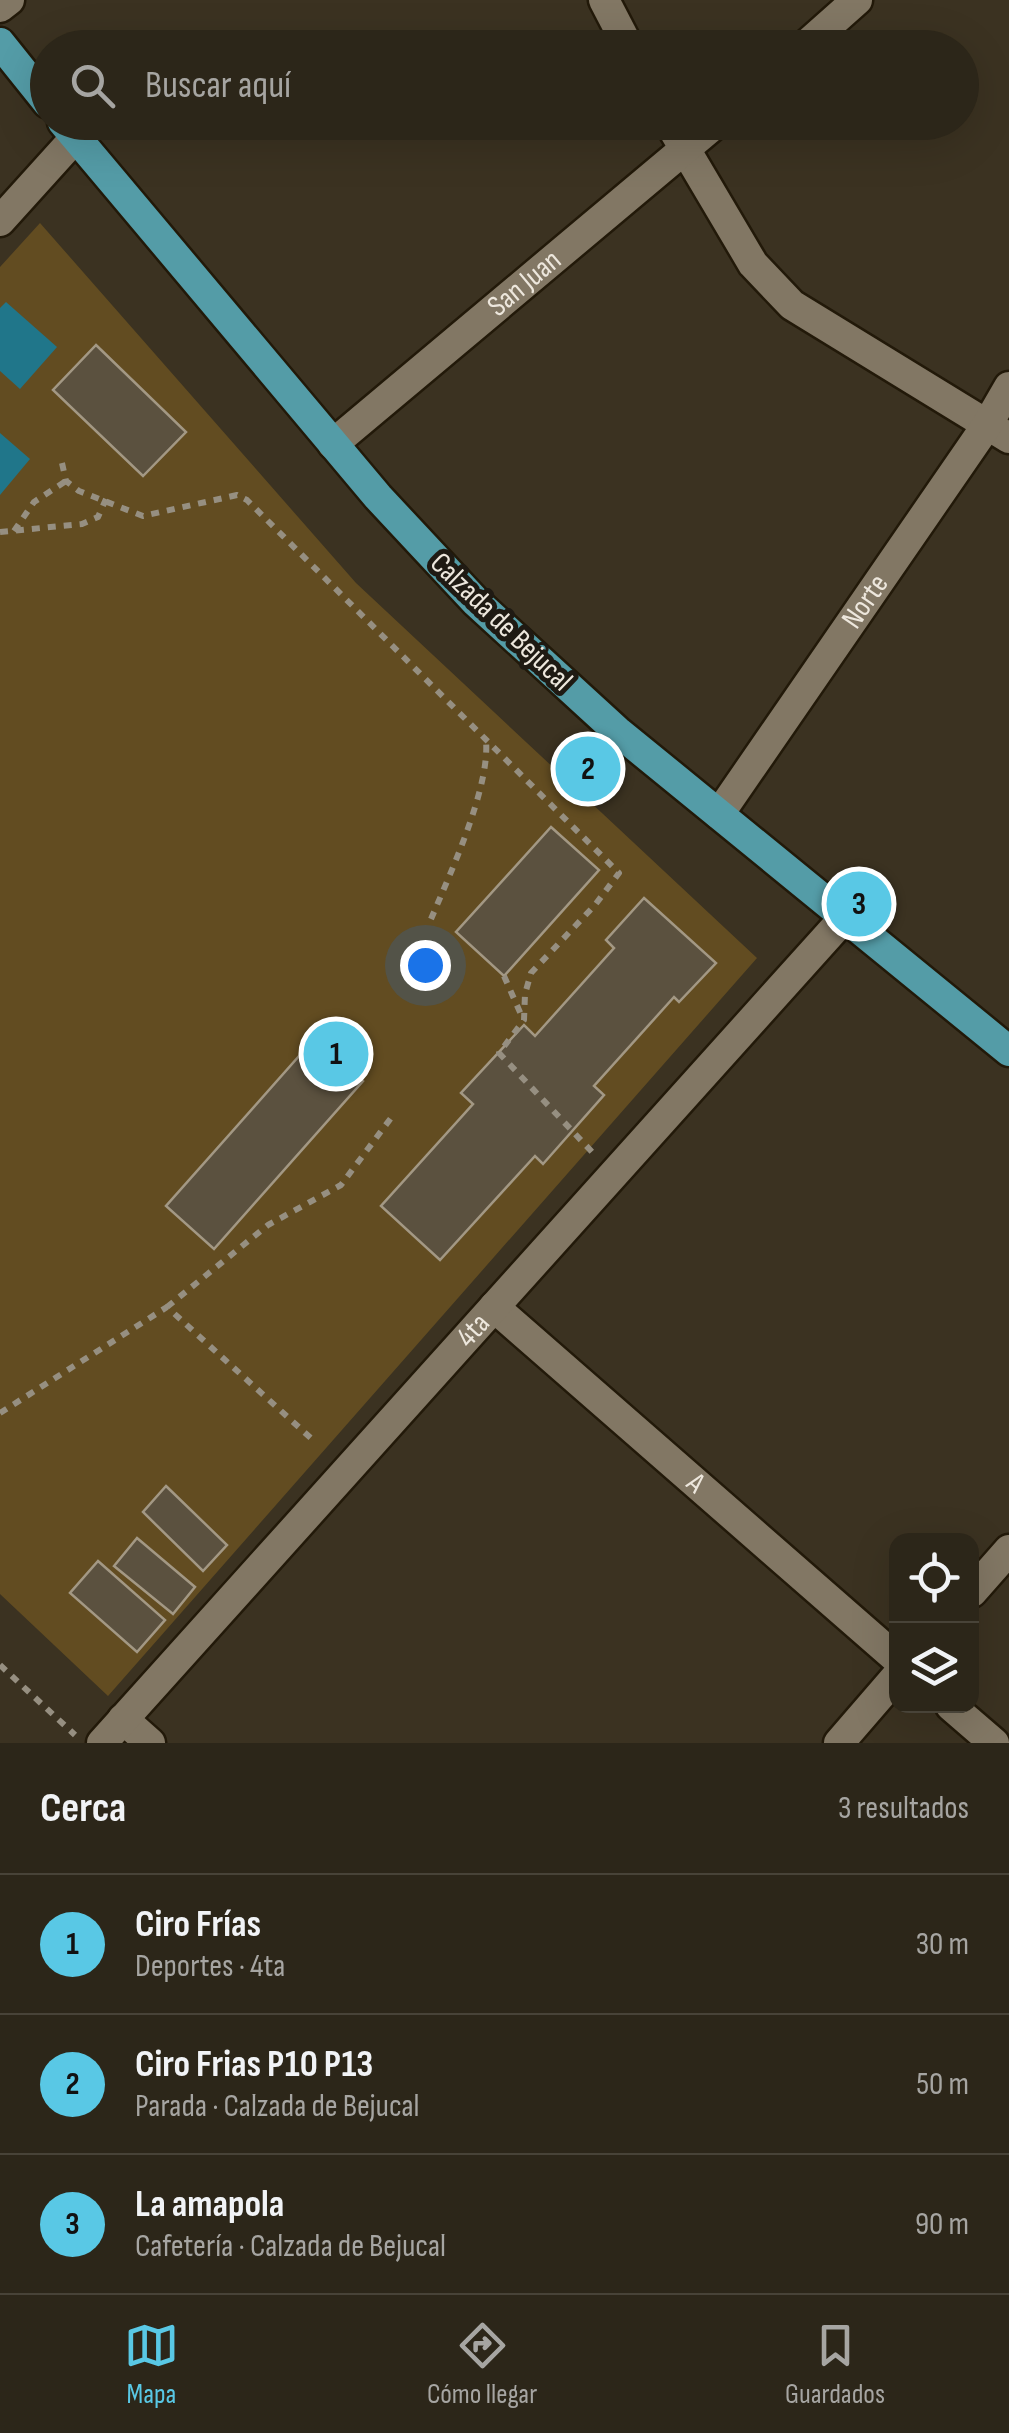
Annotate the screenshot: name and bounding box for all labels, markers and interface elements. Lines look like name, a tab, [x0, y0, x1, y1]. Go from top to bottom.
search box	[30, 30, 979, 140]
icon: search	[65, 58, 120, 113]
text: Buscar aquí	[145, 63, 291, 108]
street label: San Juan	[480, 242, 569, 325]
street label: Calzada de Bejucal	[422, 545, 580, 699]
street label: Norte	[834, 568, 897, 636]
pin: 2	[556, 732, 620, 806]
pin: 3	[826, 866, 892, 942]
your location	[400, 940, 451, 991]
pin: 1	[304, 1016, 368, 1092]
street label: 4ta	[449, 1306, 498, 1355]
street label: A	[678, 1465, 713, 1501]
map controls	[889, 1533, 979, 1713]
button: locate	[889, 1533, 979, 1623]
button: layers	[889, 1623, 979, 1713]
text: Cerca	[40, 1783, 126, 1834]
text: 3 resultados	[838, 1789, 969, 1828]
text: Ciro Frías	[135, 1902, 261, 1947]
text: 1	[66, 1925, 79, 1964]
text: 30 m	[916, 1925, 969, 1964]
text: Deportes · 4ta	[135, 1947, 285, 1986]
text: Ciro Frias P10 P13	[135, 2042, 373, 2087]
text: 2	[65, 2065, 80, 2104]
text: 50 m	[916, 2065, 969, 2104]
text: Parada · Calzada de Bejucal	[135, 2087, 420, 2126]
text: La amapola	[135, 2182, 284, 2227]
text: 3	[65, 2205, 80, 2244]
text: 90 m	[915, 2205, 969, 2244]
text: Cafetería · Calzada de Bejucal	[135, 2227, 446, 2266]
tab: Mapa	[124, 2318, 179, 2411]
tab: Cómo llegar	[427, 2318, 537, 2411]
tab: Guardados	[785, 2318, 885, 2411]

